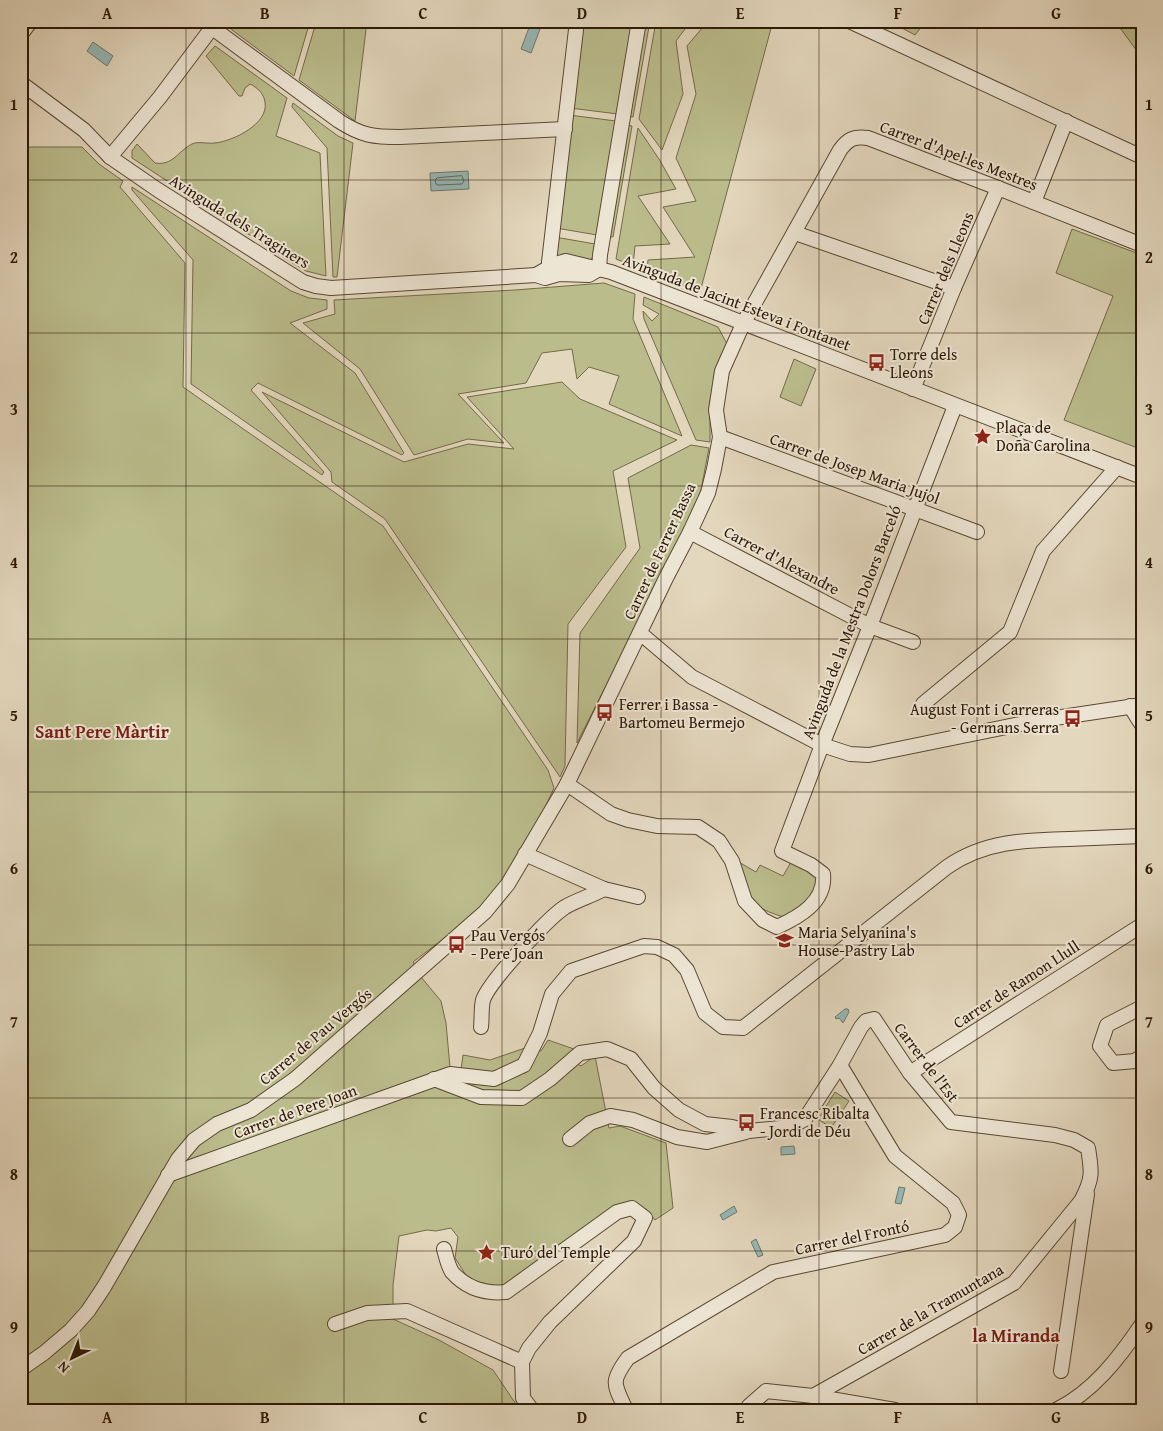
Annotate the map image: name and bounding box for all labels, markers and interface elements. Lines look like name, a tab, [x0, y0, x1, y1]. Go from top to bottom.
text: A	[102, 1, 113, 25]
text: B	[260, 1, 270, 25]
text: C	[418, 1, 428, 25]
text: D	[577, 1, 587, 25]
text: E	[736, 1, 745, 25]
text: F	[894, 1, 902, 25]
text: G	[1051, 1, 1061, 25]
text: 1	[10, 92, 18, 116]
text: 1	[1145, 92, 1153, 116]
street label: Carrer d'Apel·les Mestres	[877, 114, 1041, 196]
street label: Avinguda dels Traginers	[165, 168, 315, 274]
street label: Carrer dels Lleons	[910, 208, 980, 328]
text: 2	[10, 245, 18, 269]
text: 2	[1145, 245, 1153, 269]
street label: Avinguda de Jacint Esteva i Fontanet	[619, 247, 855, 357]
place label: Torre dels Lleons	[890, 342, 957, 384]
bus stop icon: Torre dels Lleons	[866, 353, 886, 373]
text: 3	[10, 397, 18, 421]
text: 3	[1145, 397, 1153, 421]
place label: Plaça de Doña Carolina	[996, 415, 1091, 457]
street label: Carrer de Josep Maria Jujol	[767, 426, 944, 510]
place icon: Plaça de Doña Carolina	[972, 426, 992, 446]
street label: Carrer de Ferrer Bassa	[617, 478, 701, 623]
street label: Avinguda de la Mestra Dolors Barceló	[795, 501, 907, 743]
street label: Carrer d'Alexandre	[720, 519, 844, 601]
text: 4	[10, 550, 18, 574]
text: 4	[1145, 550, 1153, 574]
place label: Ferrer i Bassa - Bartomeu Bermejo	[619, 692, 745, 734]
place label: August Font i Carreras - Germans Serra	[910, 697, 1059, 739]
text: 5	[10, 703, 18, 727]
bus stop icon: Ferrer i Bassa - Bartomeu Bermejo	[595, 703, 615, 723]
text: 5	[1145, 703, 1153, 727]
bus stop icon: August Font i Carreras - Germans Serra	[1063, 708, 1083, 728]
district label: Sant Pere Màrtir	[35, 718, 170, 745]
text: 6	[10, 856, 18, 880]
text: 6	[1145, 856, 1153, 880]
place label: Maria Selyanina's House-Pastry Lab	[798, 920, 916, 962]
place label: Pau Vergós - Pere Joan	[471, 923, 545, 965]
school or university icon: Maria Selyanina's House-Pastry Lab	[774, 931, 794, 951]
bus stop icon: Pau Vergós - Pere Joan	[447, 934, 467, 954]
street label: Carrer de Ramon Llull	[948, 934, 1085, 1034]
street label: Carrer de Pau Vergós	[253, 982, 377, 1090]
text: 7	[10, 1009, 18, 1033]
text: 7	[1145, 1009, 1153, 1033]
street label: Carrer de l'Est	[889, 1017, 965, 1107]
street label: Carrer de Pere Joan	[230, 1078, 360, 1144]
place label: Francesc Ribalta - Jordi de Déu	[760, 1101, 870, 1143]
bus stop icon: Francesc Ribalta - Jordi de Déu	[736, 1112, 756, 1132]
text: 8	[10, 1162, 18, 1186]
text: 8	[1145, 1162, 1153, 1186]
street label: Carrer del Frontó	[793, 1213, 911, 1261]
place label: Turó del Temple	[501, 1240, 611, 1264]
place icon: Turó del Temple	[477, 1242, 497, 1262]
street label: Carrer de la Tramuntana	[852, 1257, 1008, 1361]
text: 9	[10, 1315, 18, 1339]
text: 9	[1145, 1315, 1153, 1339]
district label: la Miranda	[972, 1322, 1060, 1349]
north arrow	[48, 1334, 98, 1384]
text: N	[52, 1357, 73, 1378]
text: A	[102, 1405, 113, 1429]
text: B	[260, 1405, 270, 1429]
text: C	[418, 1405, 428, 1429]
text: D	[577, 1405, 587, 1429]
text: E	[736, 1405, 745, 1429]
text: F	[894, 1405, 902, 1429]
text: G	[1051, 1405, 1061, 1429]

